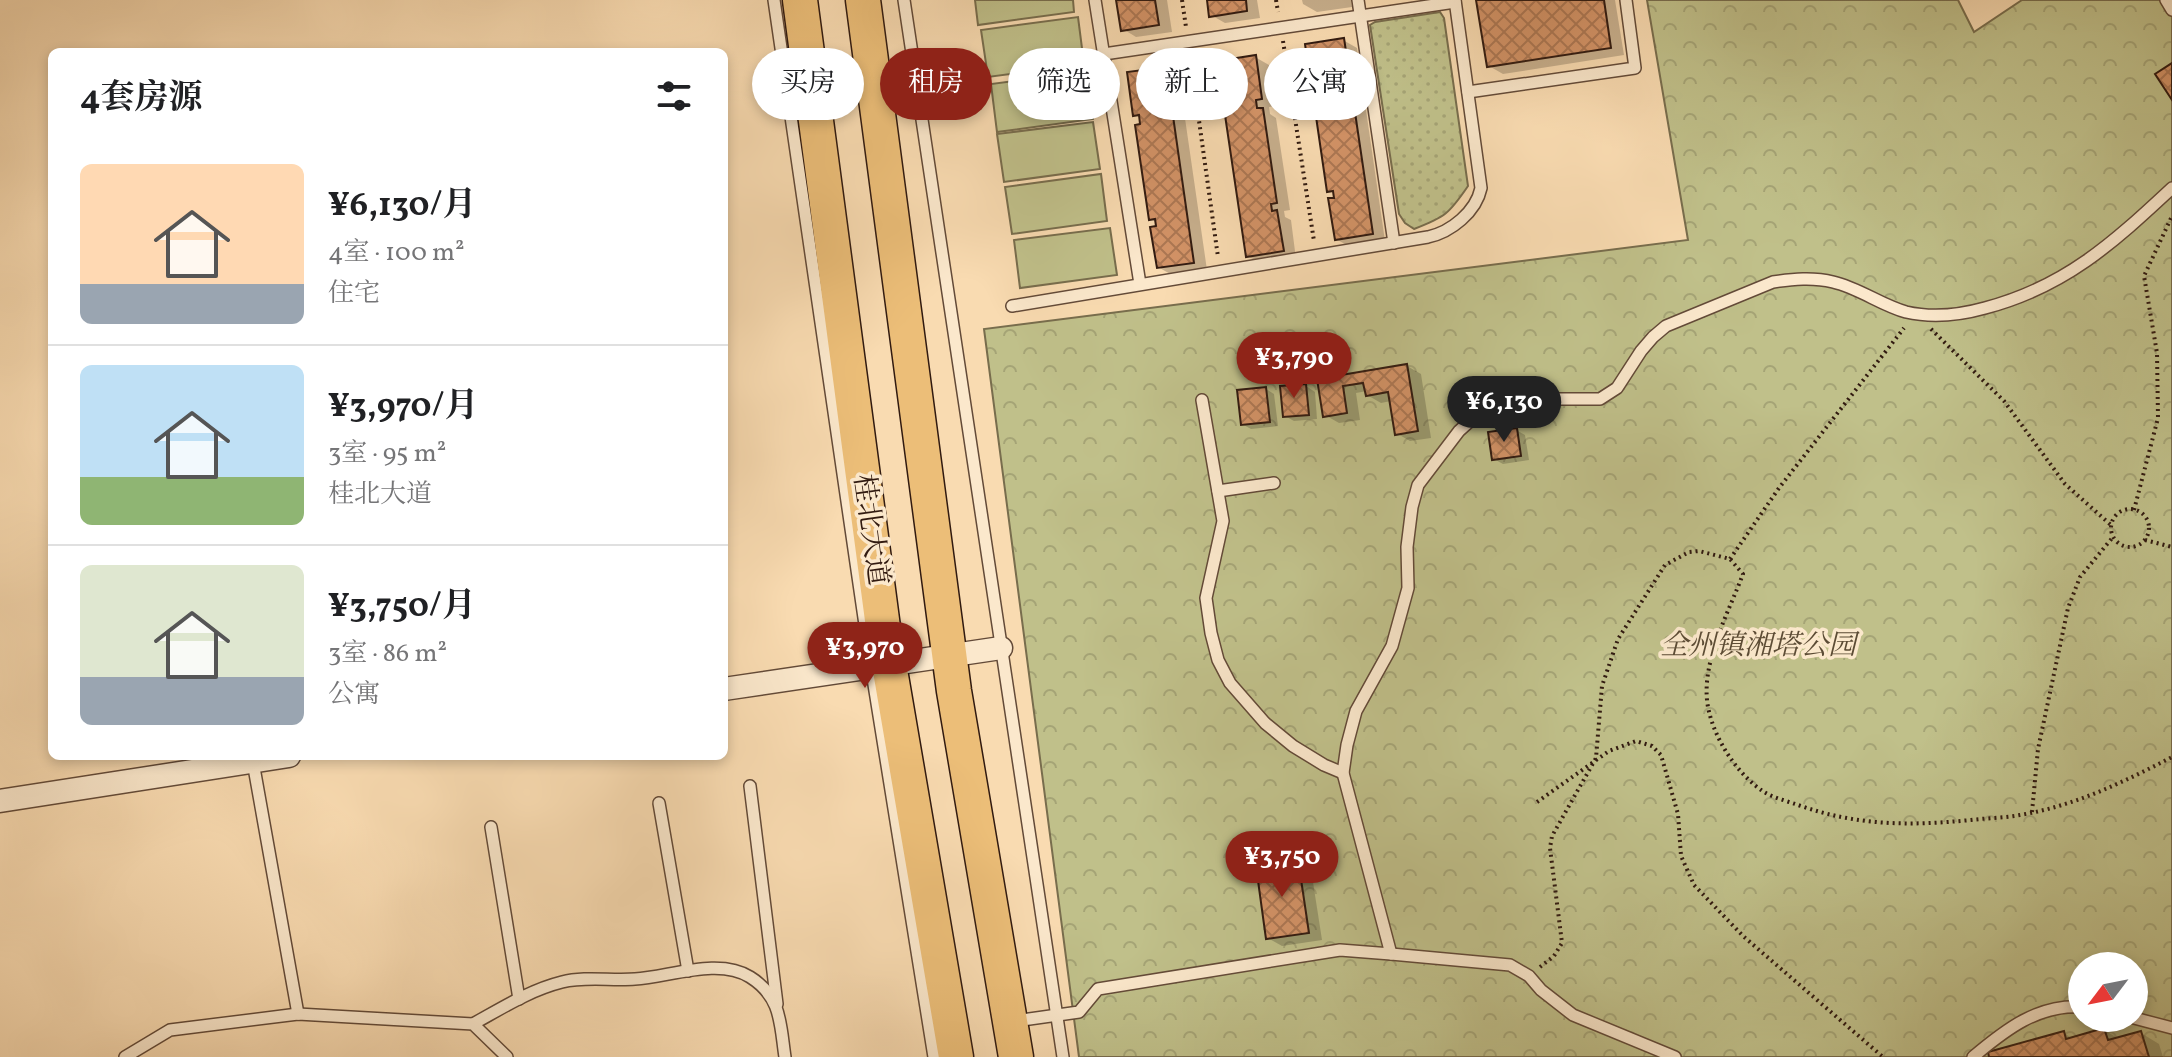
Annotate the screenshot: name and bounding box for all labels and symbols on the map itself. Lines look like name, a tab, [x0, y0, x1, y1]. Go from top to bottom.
pin: ¥3,790	[1229, 332, 1359, 400]
pin: ¥6,130	[1439, 376, 1569, 444]
street label: 桂北大道	[843, 472, 897, 588]
pin: ¥3,970	[800, 622, 930, 690]
park label: 全州镇湘塔公园	[1660, 627, 1860, 666]
pin: ¥3,750	[1217, 831, 1347, 899]
north arrow	[2068, 952, 2148, 1032]

